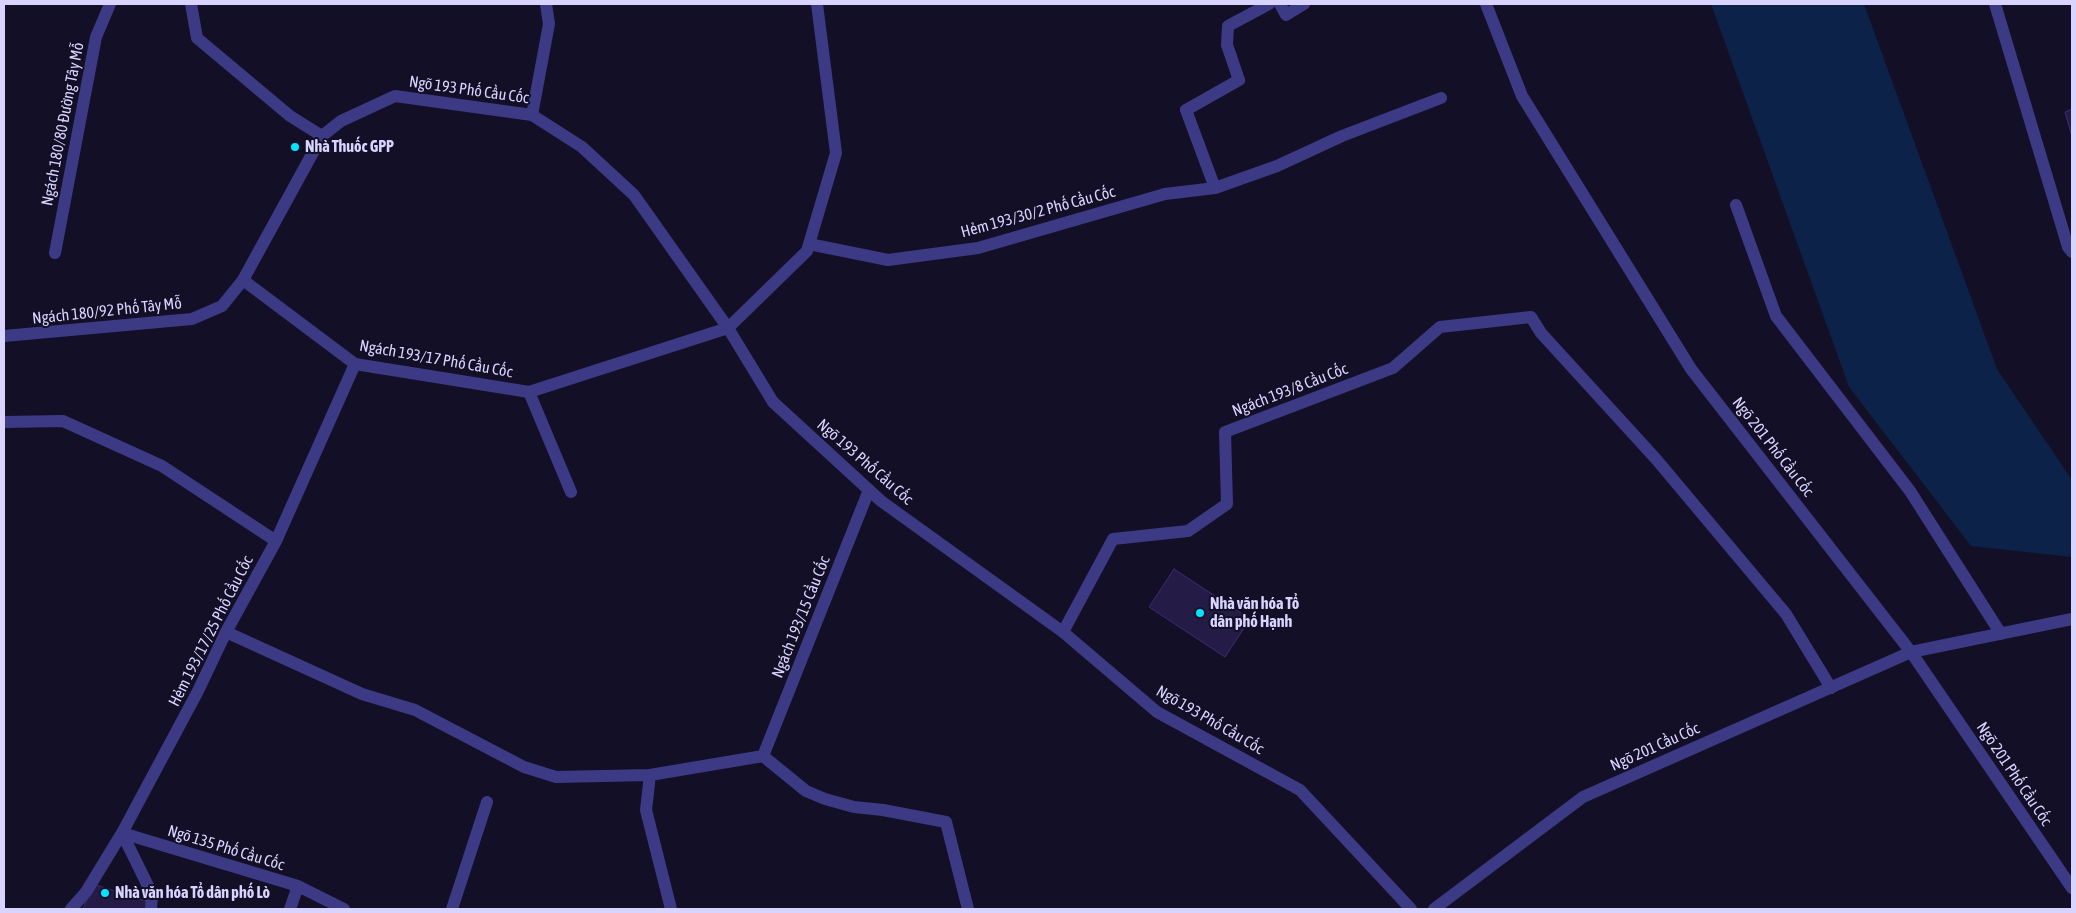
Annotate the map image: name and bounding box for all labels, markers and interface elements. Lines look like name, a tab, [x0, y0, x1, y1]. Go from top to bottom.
street label: Ngách 180/80 Đường Tây Mỗ	[38, 41, 88, 207]
street label: Ngõ 193 Phố Cầu Cốc	[408, 72, 530, 108]
place label: Nhà Thuốc GPP	[305, 137, 394, 157]
marker: Nhà Thuốc GPP	[289, 141, 301, 153]
street label: Hẻm 193/30/2 Phố Cầu Cốc	[959, 182, 1117, 242]
street label: Ngách 180/92 Phố Tây Mỗ	[31, 294, 183, 328]
street label: Ngách 193/17 Phố Cầu Cốc	[358, 336, 514, 382]
street label: Ngách 193/8 Cầu Cốc	[1230, 359, 1350, 421]
street label: Ngõ 201 Phố Cầu Cốc	[1728, 393, 1818, 501]
street label: Ngõ 193 Phố Cầu Cốc	[813, 415, 917, 509]
street label: Hẻm 193/17/25 Phố Cầu Cốc	[165, 552, 257, 710]
street label: Ngách 193/15 Cầu Cốc	[768, 553, 834, 681]
place label: Nhà văn hóa Tổ dân phố Hạnh	[1210, 594, 1299, 632]
marker: Nhà văn hóa Tổ dân phố Hạnh	[1194, 607, 1206, 619]
street label: Ngõ 193 Phố Cầu Cốc	[1153, 681, 1267, 759]
street label: Ngõ 201 Phố Cầu Cốc	[1972, 718, 2056, 830]
street label: Ngõ 201 Cầu Cốc	[1607, 719, 1703, 775]
street label: Ngõ 135 Phố Cầu Cốc	[165, 821, 287, 875]
place label: Nhà văn hóa Tổ dân phố Lò	[115, 883, 270, 903]
marker: Nhà văn hóa Tổ dân phố Lò	[99, 887, 111, 899]

